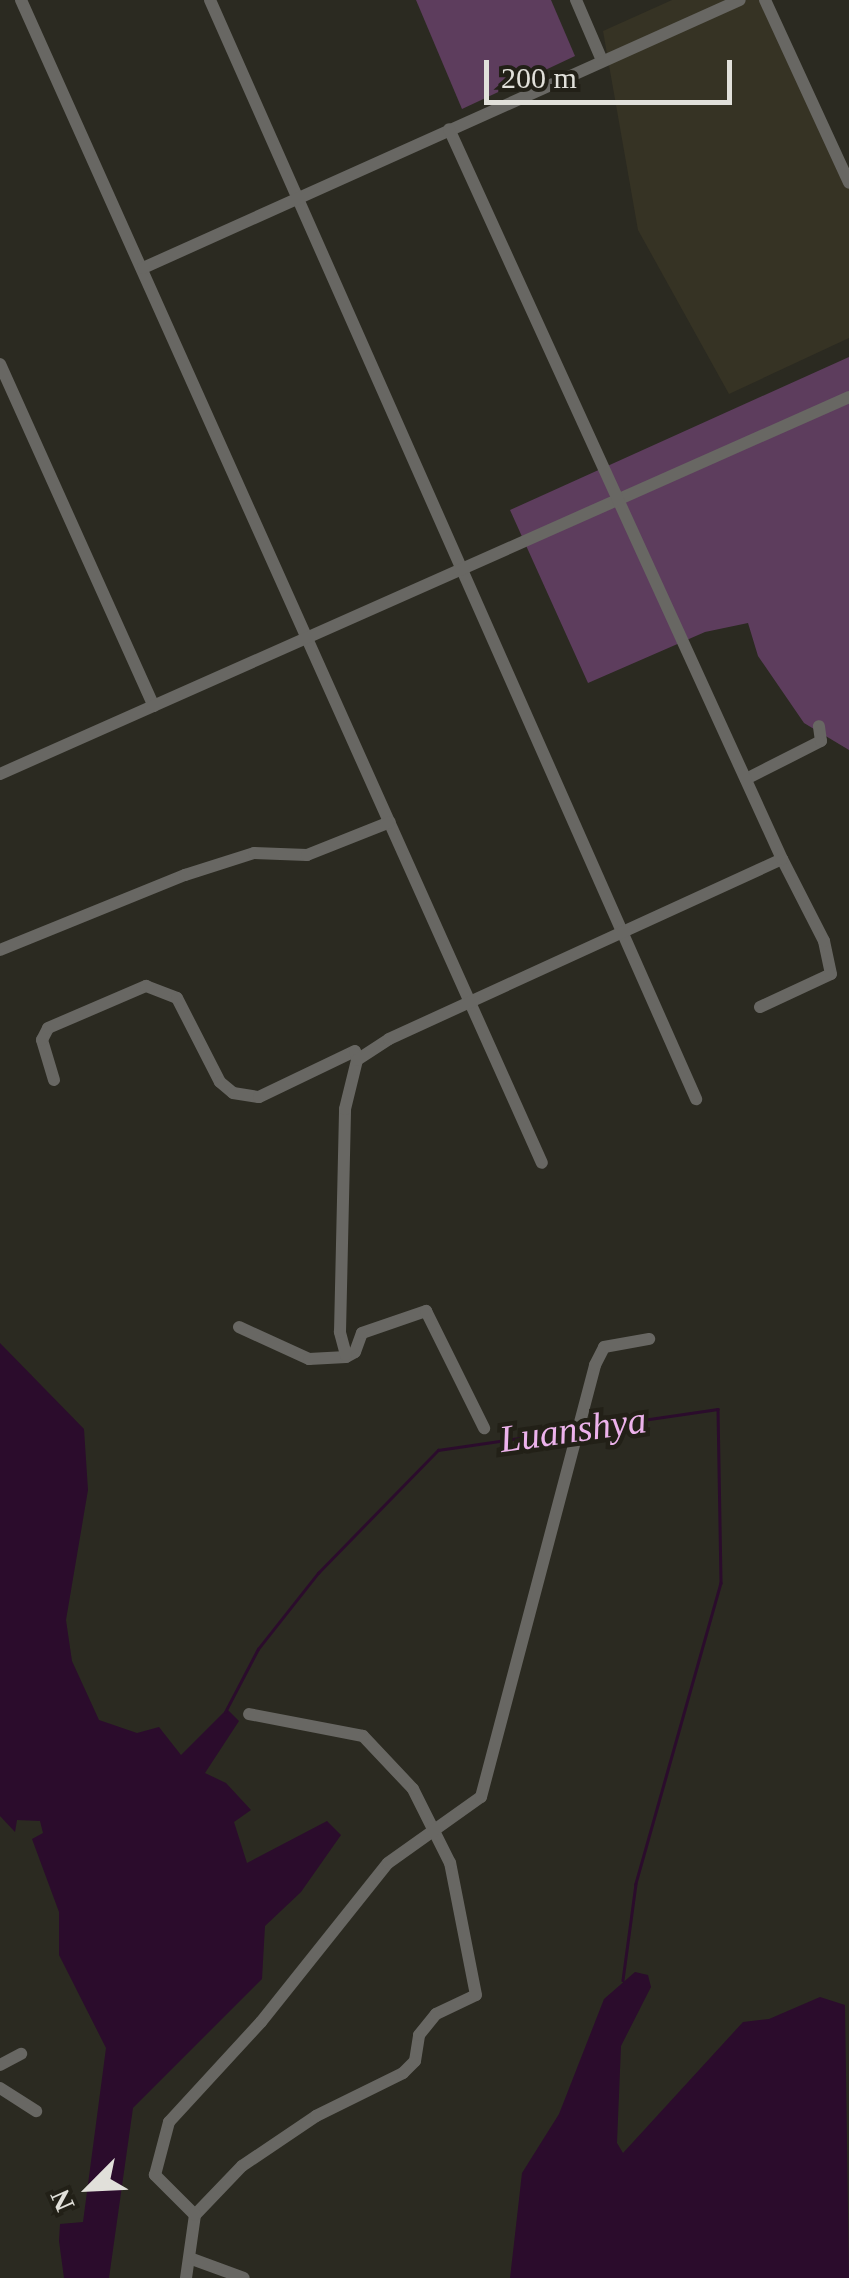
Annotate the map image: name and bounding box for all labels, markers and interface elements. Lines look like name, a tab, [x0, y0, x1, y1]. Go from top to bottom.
scale bar	[489, 40, 736, 102]
text: 200 m	[501, 61, 577, 94]
water label: Luanshya	[497, 1397, 649, 1463]
north arrow	[40, 2138, 140, 2238]
text: N	[44, 2185, 80, 2216]

